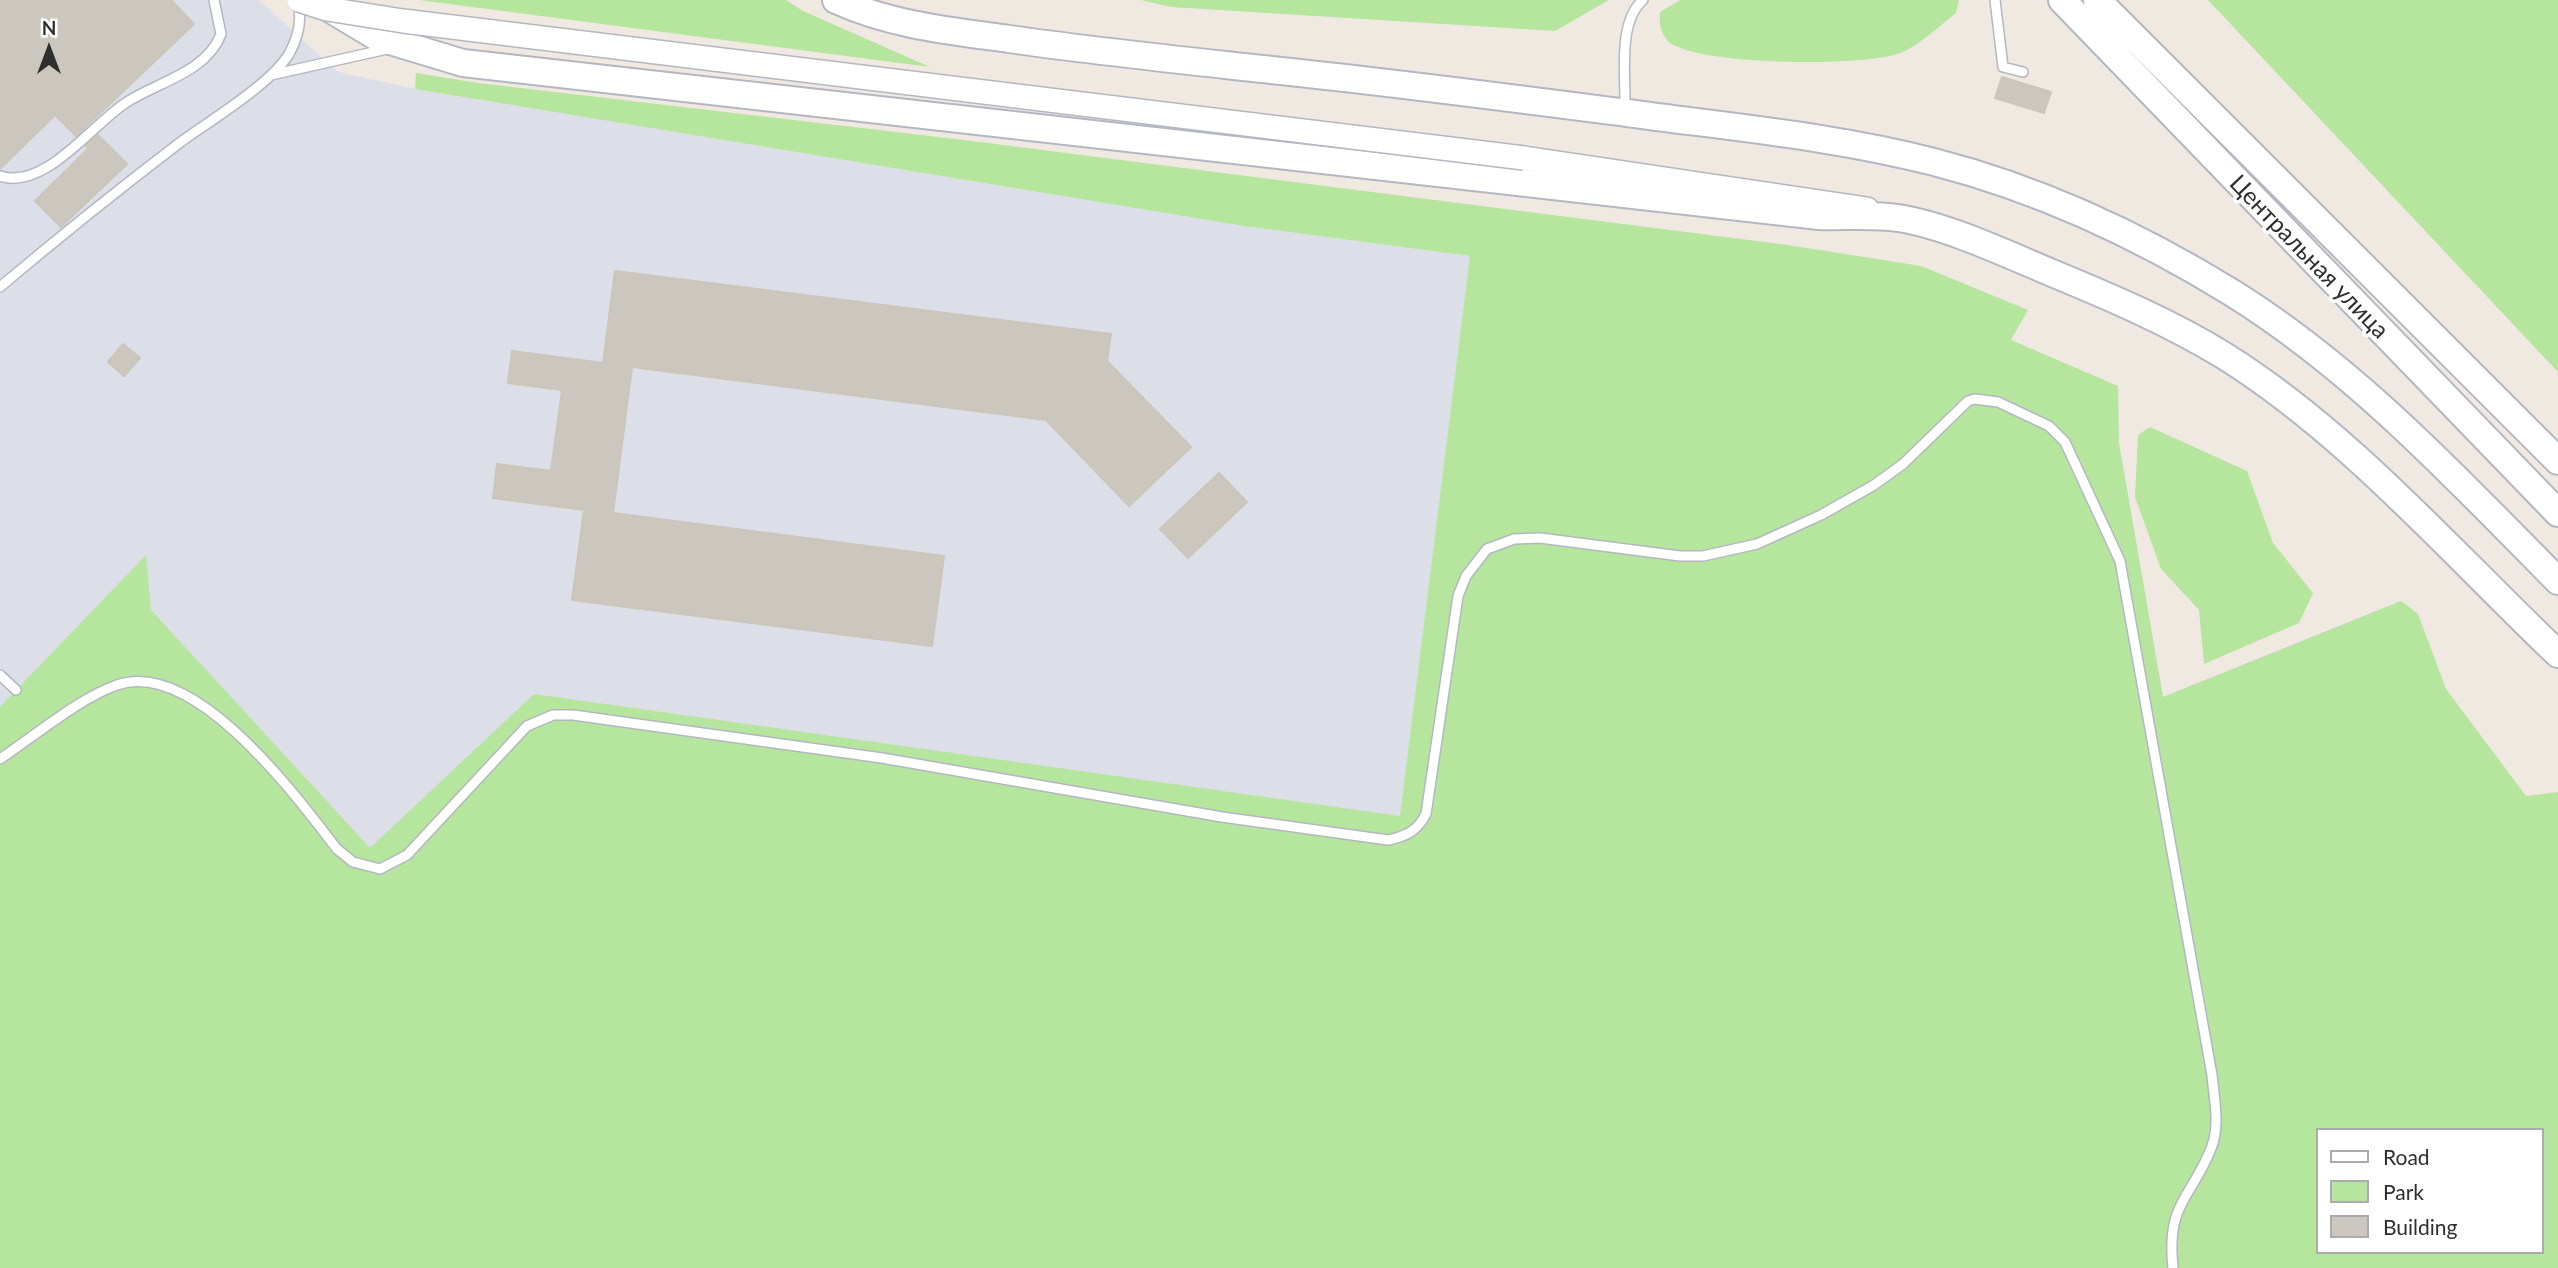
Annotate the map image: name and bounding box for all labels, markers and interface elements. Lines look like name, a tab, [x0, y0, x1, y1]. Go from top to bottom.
north arrow	[14, 14, 84, 84]
text: N	[42, 16, 56, 39]
street label: Центральная улица	[2224, 169, 2394, 345]
legend	[2316, 1128, 2544, 1254]
text: Road	[2383, 1144, 2430, 1169]
text: Park	[2383, 1179, 2424, 1204]
text: Building	[2383, 1214, 2458, 1239]

